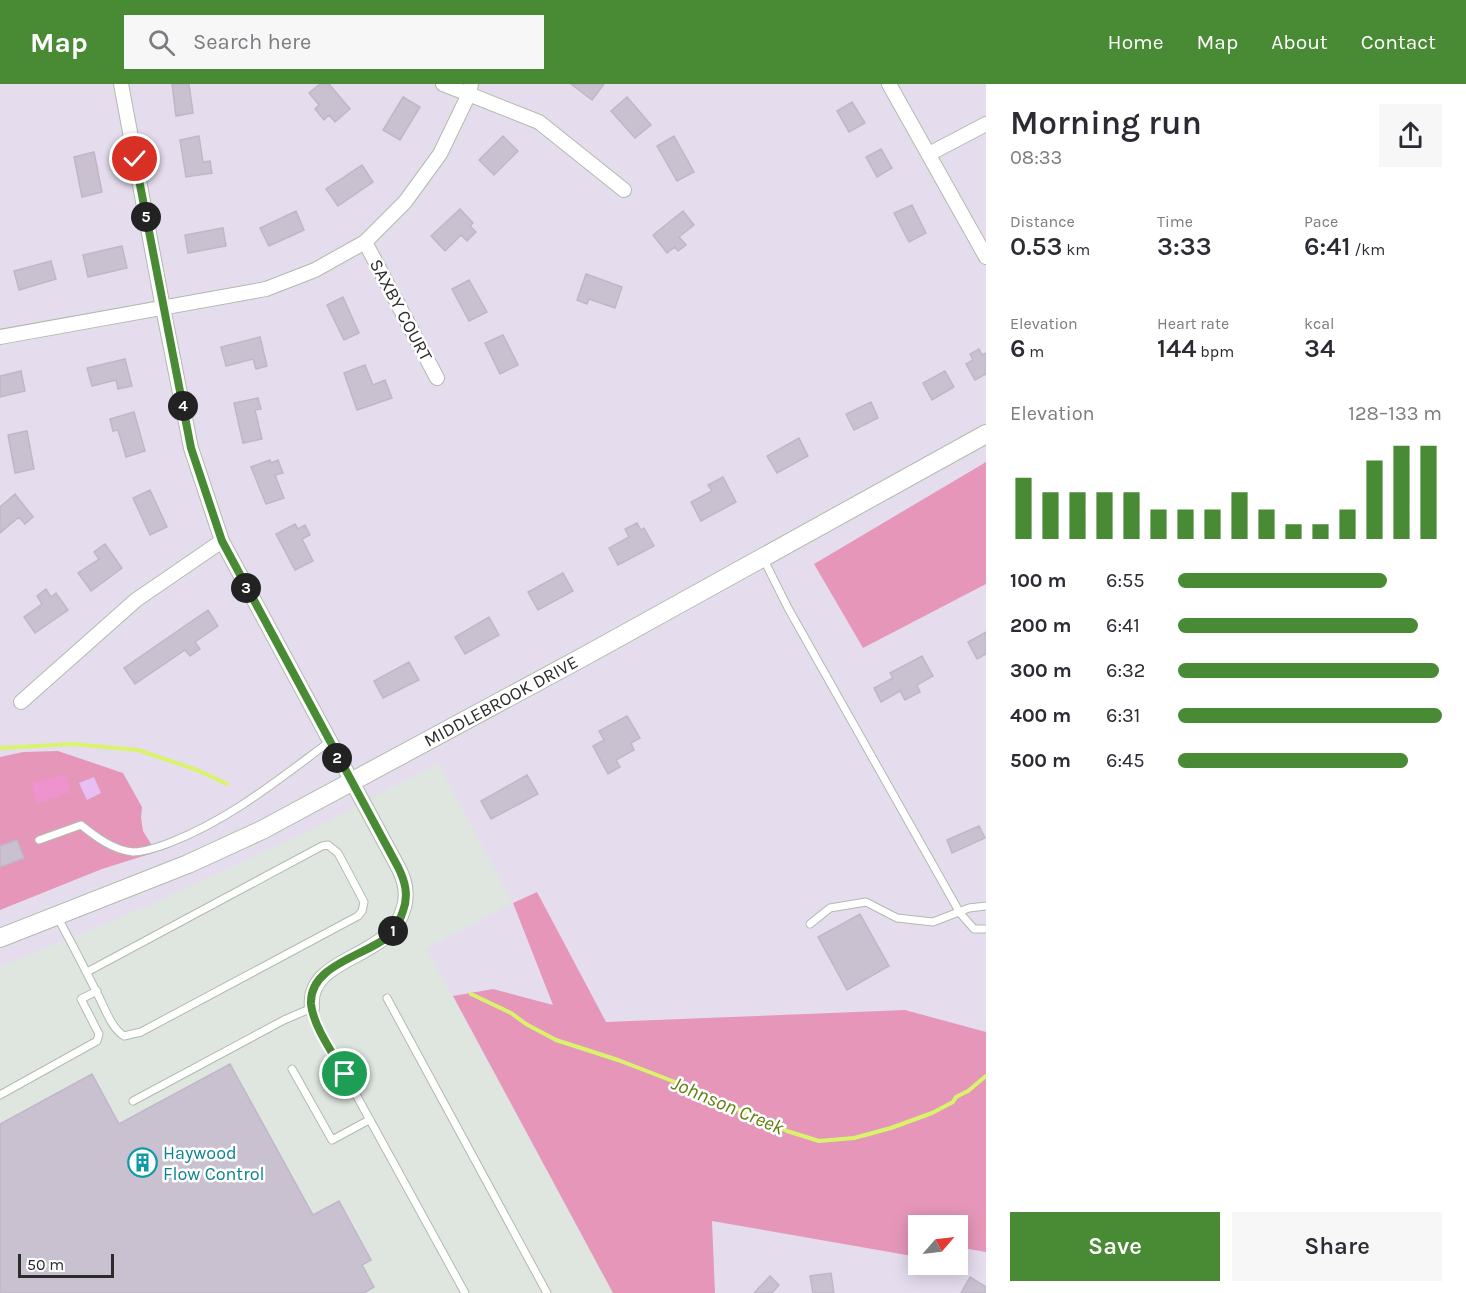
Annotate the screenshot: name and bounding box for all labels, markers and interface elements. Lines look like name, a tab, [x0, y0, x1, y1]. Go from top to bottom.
search box	[124, 15, 544, 69]
text: Map	[30, 26, 88, 59]
icon: search	[145, 26, 178, 59]
text: Search here	[193, 29, 311, 55]
text: Home	[1108, 30, 1164, 54]
text: Map	[1197, 30, 1238, 54]
text: About	[1271, 30, 1328, 54]
text: Contact	[1361, 30, 1436, 54]
text: Morning run	[1010, 104, 1202, 142]
button: share	[1379, 104, 1442, 167]
pin	[109, 133, 160, 184]
icon: check	[118, 142, 151, 175]
text: 08:33	[1010, 146, 1062, 169]
pin: 5	[131, 202, 161, 232]
text: 5	[141, 207, 151, 226]
text: Distance	[1010, 212, 1075, 231]
text: Time	[1157, 212, 1193, 231]
text: Pace	[1304, 212, 1338, 231]
text: 0.53	[1010, 231, 1062, 262]
text: 3:33	[1157, 231, 1212, 262]
text: 6:41	[1304, 231, 1351, 262]
text: km	[1062, 240, 1090, 259]
text: /km	[1351, 240, 1385, 259]
street label: SAXBY COURT	[365, 255, 437, 365]
text: Elevation	[1010, 314, 1078, 333]
text: Heart rate	[1157, 314, 1229, 333]
text: kcal	[1304, 314, 1335, 333]
text: 6	[1010, 333, 1026, 364]
text: 144	[1157, 333, 1197, 364]
text: 34	[1304, 333, 1335, 364]
text: m	[1026, 342, 1044, 361]
text: bpm	[1197, 342, 1234, 361]
pin: 4	[168, 391, 198, 421]
text: 4	[178, 396, 188, 415]
text: Elevation	[1010, 402, 1095, 425]
text: 128–133 m	[1348, 402, 1442, 425]
text: 100 m	[1010, 569, 1066, 592]
text: 6:55	[1106, 569, 1145, 592]
pin: 3	[231, 573, 261, 603]
text: 3	[241, 578, 251, 597]
text: 200 m	[1010, 614, 1071, 637]
text: 6:41	[1106, 614, 1140, 637]
street label: MIDDLEBROOK DRIVE	[420, 651, 582, 752]
text: 300 m	[1010, 659, 1072, 682]
text: 6:32	[1106, 659, 1145, 682]
text: 400 m	[1010, 704, 1071, 727]
text: 6:31	[1106, 704, 1140, 727]
pin: 2	[322, 743, 352, 773]
text: 2	[332, 748, 342, 767]
text: 500 m	[1010, 749, 1071, 772]
text: 6:45	[1106, 749, 1145, 772]
pin: 1	[378, 916, 408, 946]
text: 1	[390, 921, 396, 940]
pin	[319, 1048, 370, 1099]
icon: arrive	[328, 1057, 361, 1090]
water label: Johnson Creek	[668, 1071, 788, 1140]
place label: Haywood Flow Control	[163, 1142, 265, 1185]
building icon: Haywood Flow Control	[126, 1147, 158, 1179]
button: Save	[1010, 1212, 1220, 1281]
button: Share	[1232, 1212, 1442, 1281]
north arrow	[908, 1215, 968, 1275]
map controls	[908, 1215, 968, 1275]
scale bar	[18, 1251, 114, 1278]
text: 50 m	[27, 1255, 64, 1274]

